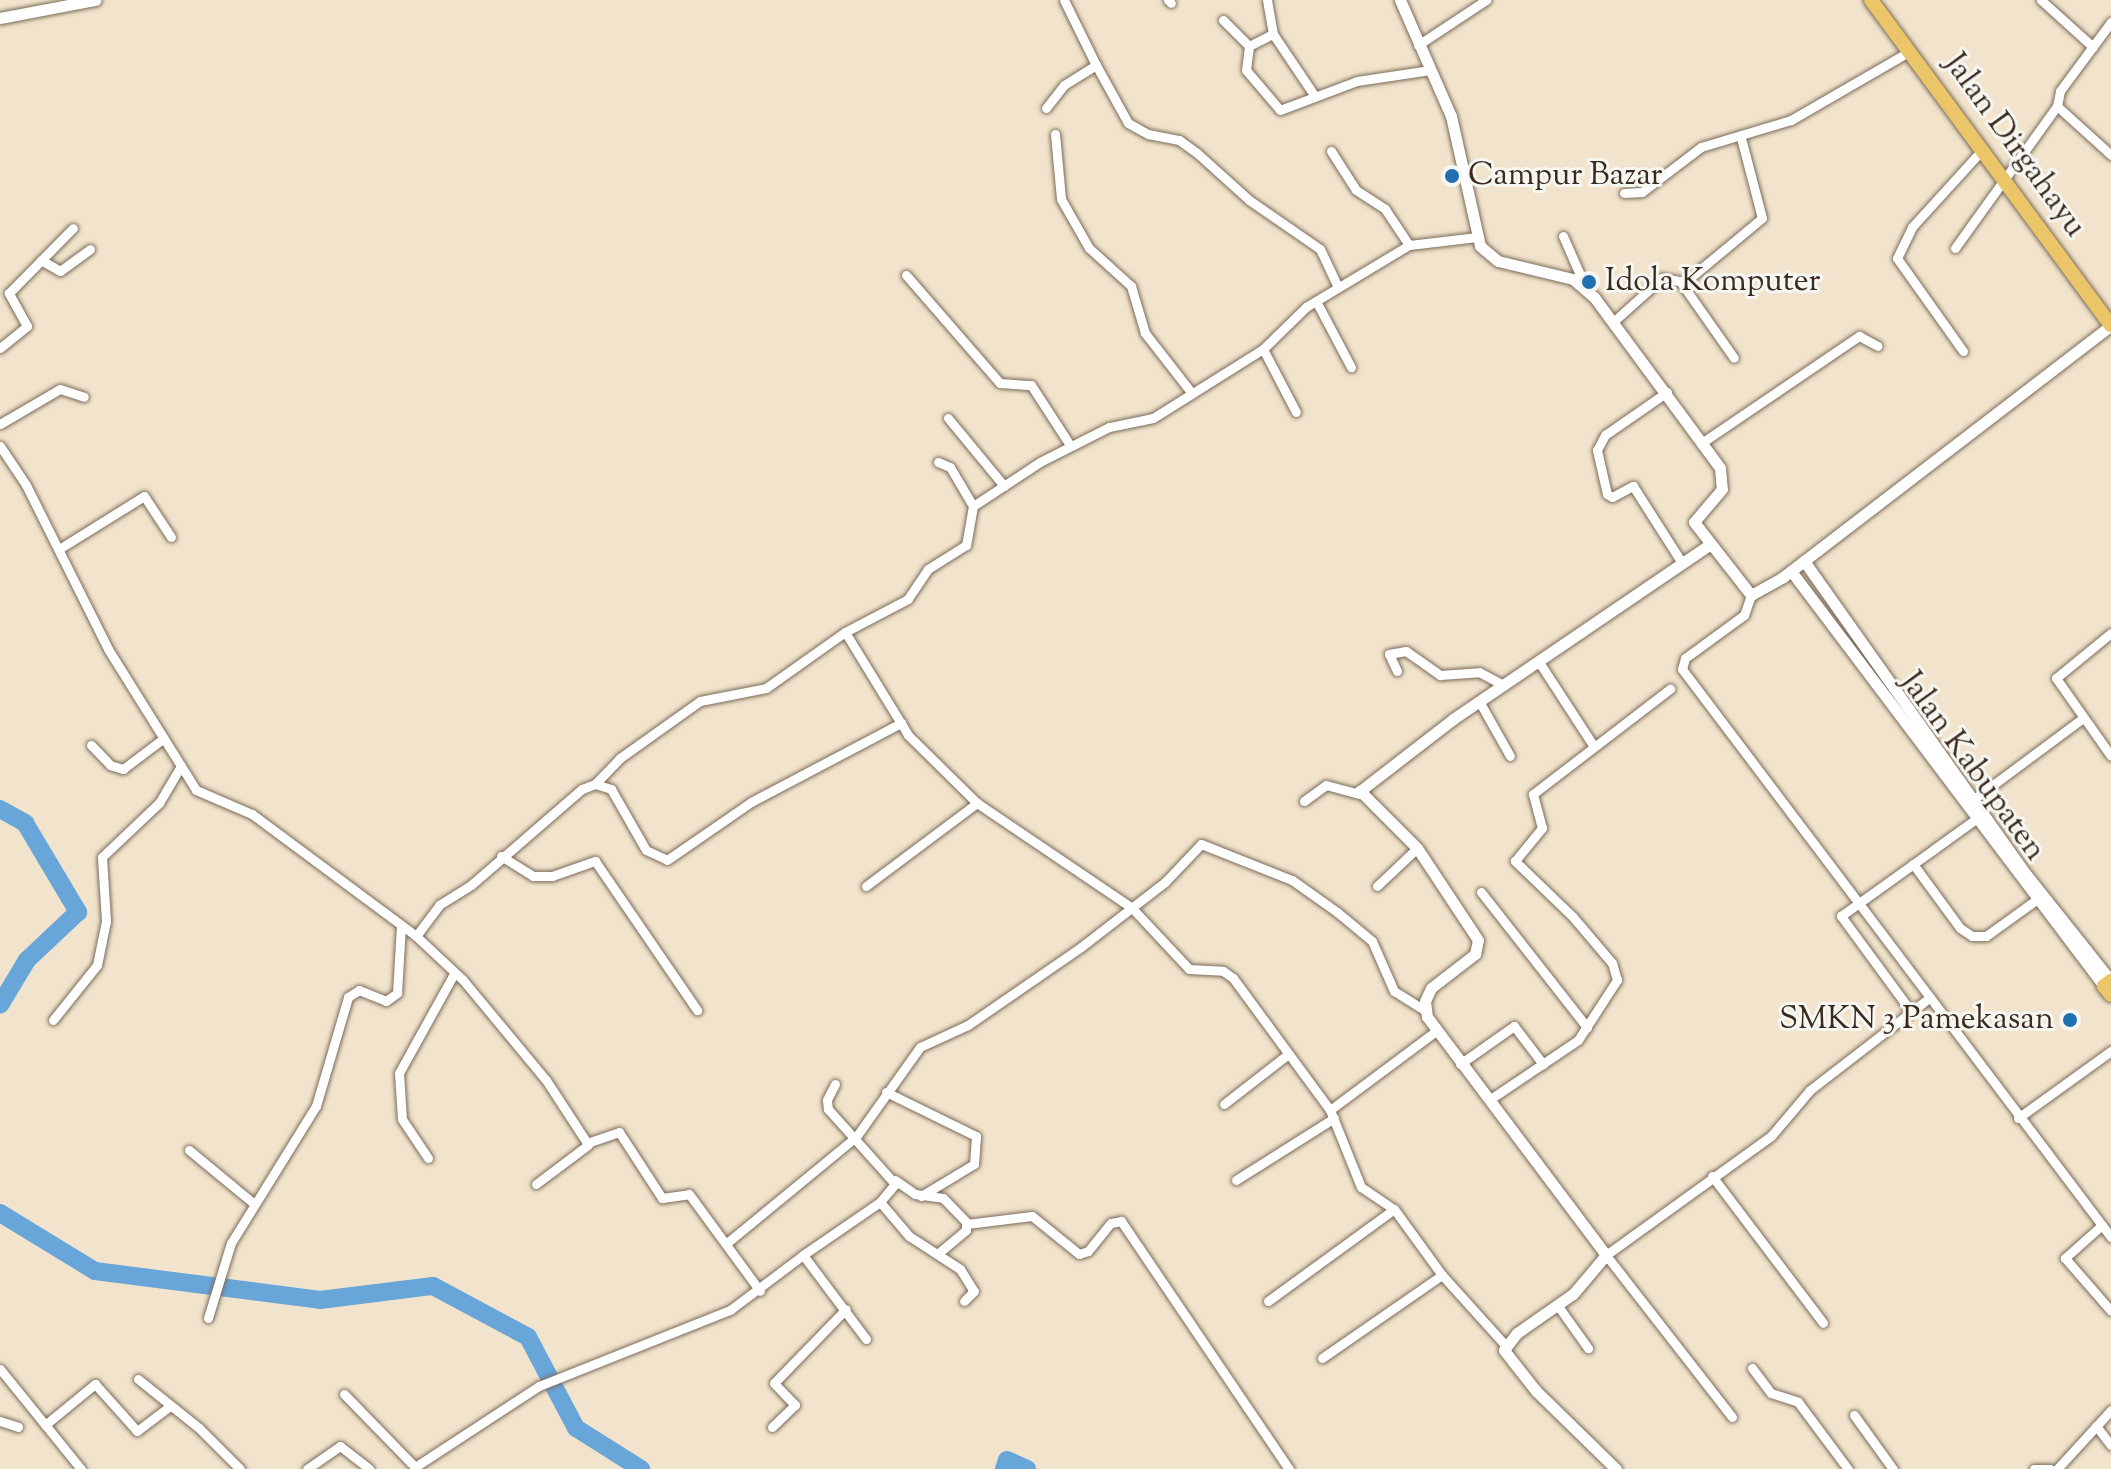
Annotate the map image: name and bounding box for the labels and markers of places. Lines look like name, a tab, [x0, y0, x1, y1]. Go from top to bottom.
place label: Campur Bazar	[1468, 157, 1663, 195]
marker: Campur Bazar	[1443, 167, 1461, 185]
place label: Idola Komputer	[1605, 263, 1821, 301]
marker: Idola Komputer	[1580, 273, 1598, 291]
place label: SMKN 3 Pamekasan	[1779, 1001, 2054, 1039]
marker: SMKN 3 Pamekasan	[2061, 1011, 2079, 1029]

